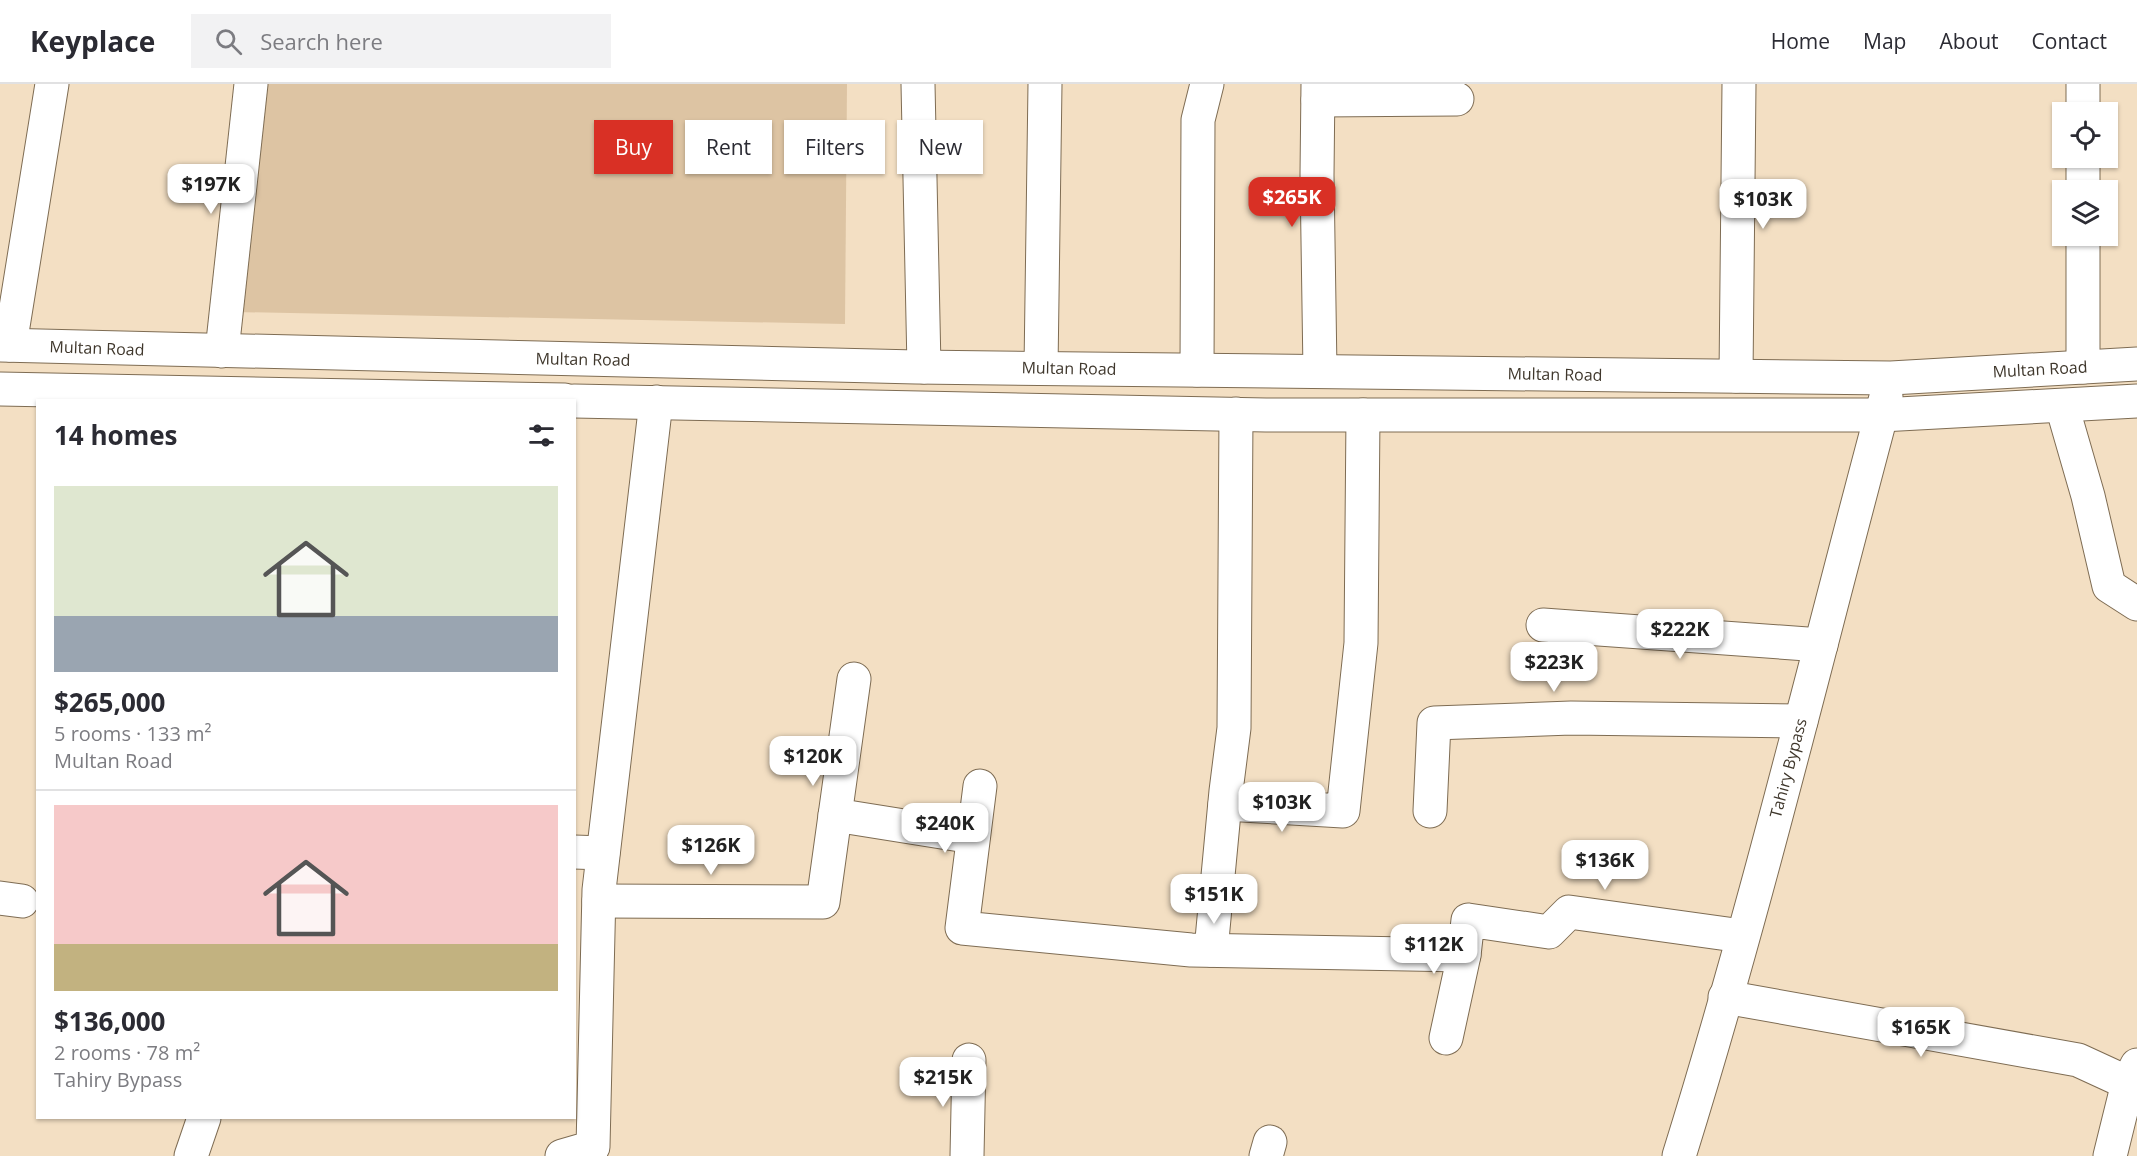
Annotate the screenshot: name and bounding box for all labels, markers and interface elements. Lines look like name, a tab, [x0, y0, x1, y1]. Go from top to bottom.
search box	[191, 14, 611, 68]
text: Keyplace	[30, 22, 155, 60]
icon: search	[212, 25, 245, 58]
text: Search here	[260, 26, 383, 56]
text: Home	[1771, 27, 1830, 55]
text: Map	[1863, 27, 1906, 55]
text: About	[1939, 27, 1999, 55]
text: Contact	[2032, 27, 2107, 55]
map controls	[2052, 102, 2118, 246]
button: locate	[2052, 102, 2118, 168]
chip: Buy	[594, 120, 673, 174]
chip: Rent	[685, 120, 772, 174]
chip: Filters	[784, 120, 885, 174]
chip: New	[897, 120, 983, 174]
pin: $197K	[169, 164, 253, 215]
text: $197K	[181, 170, 241, 197]
pin: $265K	[1250, 177, 1334, 228]
pin: $103K	[1721, 179, 1805, 230]
button: layers	[2052, 180, 2118, 246]
text: $265K	[1262, 183, 1322, 210]
text: $103K	[1733, 185, 1793, 212]
street label: Multan Road	[49, 335, 145, 361]
street label: Multan Road	[535, 347, 631, 371]
street label: Multan Road	[1021, 356, 1117, 380]
street label: Multan Road	[1992, 356, 2088, 382]
street label: Multan Road	[1507, 362, 1603, 386]
text: 14 homes	[54, 417, 178, 453]
icon: filters	[525, 419, 558, 452]
icon: home	[252, 525, 360, 633]
pin: $222K	[1638, 609, 1722, 660]
text: $222K	[1650, 615, 1710, 642]
pin: $223K	[1512, 642, 1596, 693]
text: $223K	[1524, 648, 1584, 675]
text: $265,000	[54, 684, 165, 720]
street label: Tahiry Bypass	[1764, 716, 1812, 820]
text: 5 rooms · 133 m²	[54, 720, 212, 747]
pin: $120K	[771, 736, 855, 787]
text: $120K	[783, 742, 843, 769]
text: Multan Road	[54, 747, 173, 774]
pin: $103K	[1240, 782, 1324, 833]
text: $103K	[1252, 788, 1312, 815]
pin: $240K	[903, 803, 987, 854]
text: $240K	[915, 809, 975, 836]
pin: $126K	[669, 825, 753, 876]
text: $126K	[681, 831, 741, 858]
pin: $136K	[1563, 840, 1647, 891]
icon: home	[252, 844, 360, 952]
text: $136K	[1575, 846, 1635, 873]
pin: $151K	[1172, 874, 1256, 925]
text: $151K	[1184, 880, 1244, 907]
pin: $112K	[1392, 924, 1476, 975]
text: $112K	[1404, 930, 1464, 957]
text: $136,000	[54, 1003, 165, 1039]
pin: $165K	[1879, 1007, 1963, 1058]
text: $165K	[1891, 1013, 1951, 1040]
text: 2 rooms · 78 m²	[54, 1039, 200, 1066]
pin: $215K	[901, 1057, 985, 1108]
text: $215K	[913, 1063, 973, 1090]
text: Tahiry Bypass	[54, 1066, 182, 1093]

